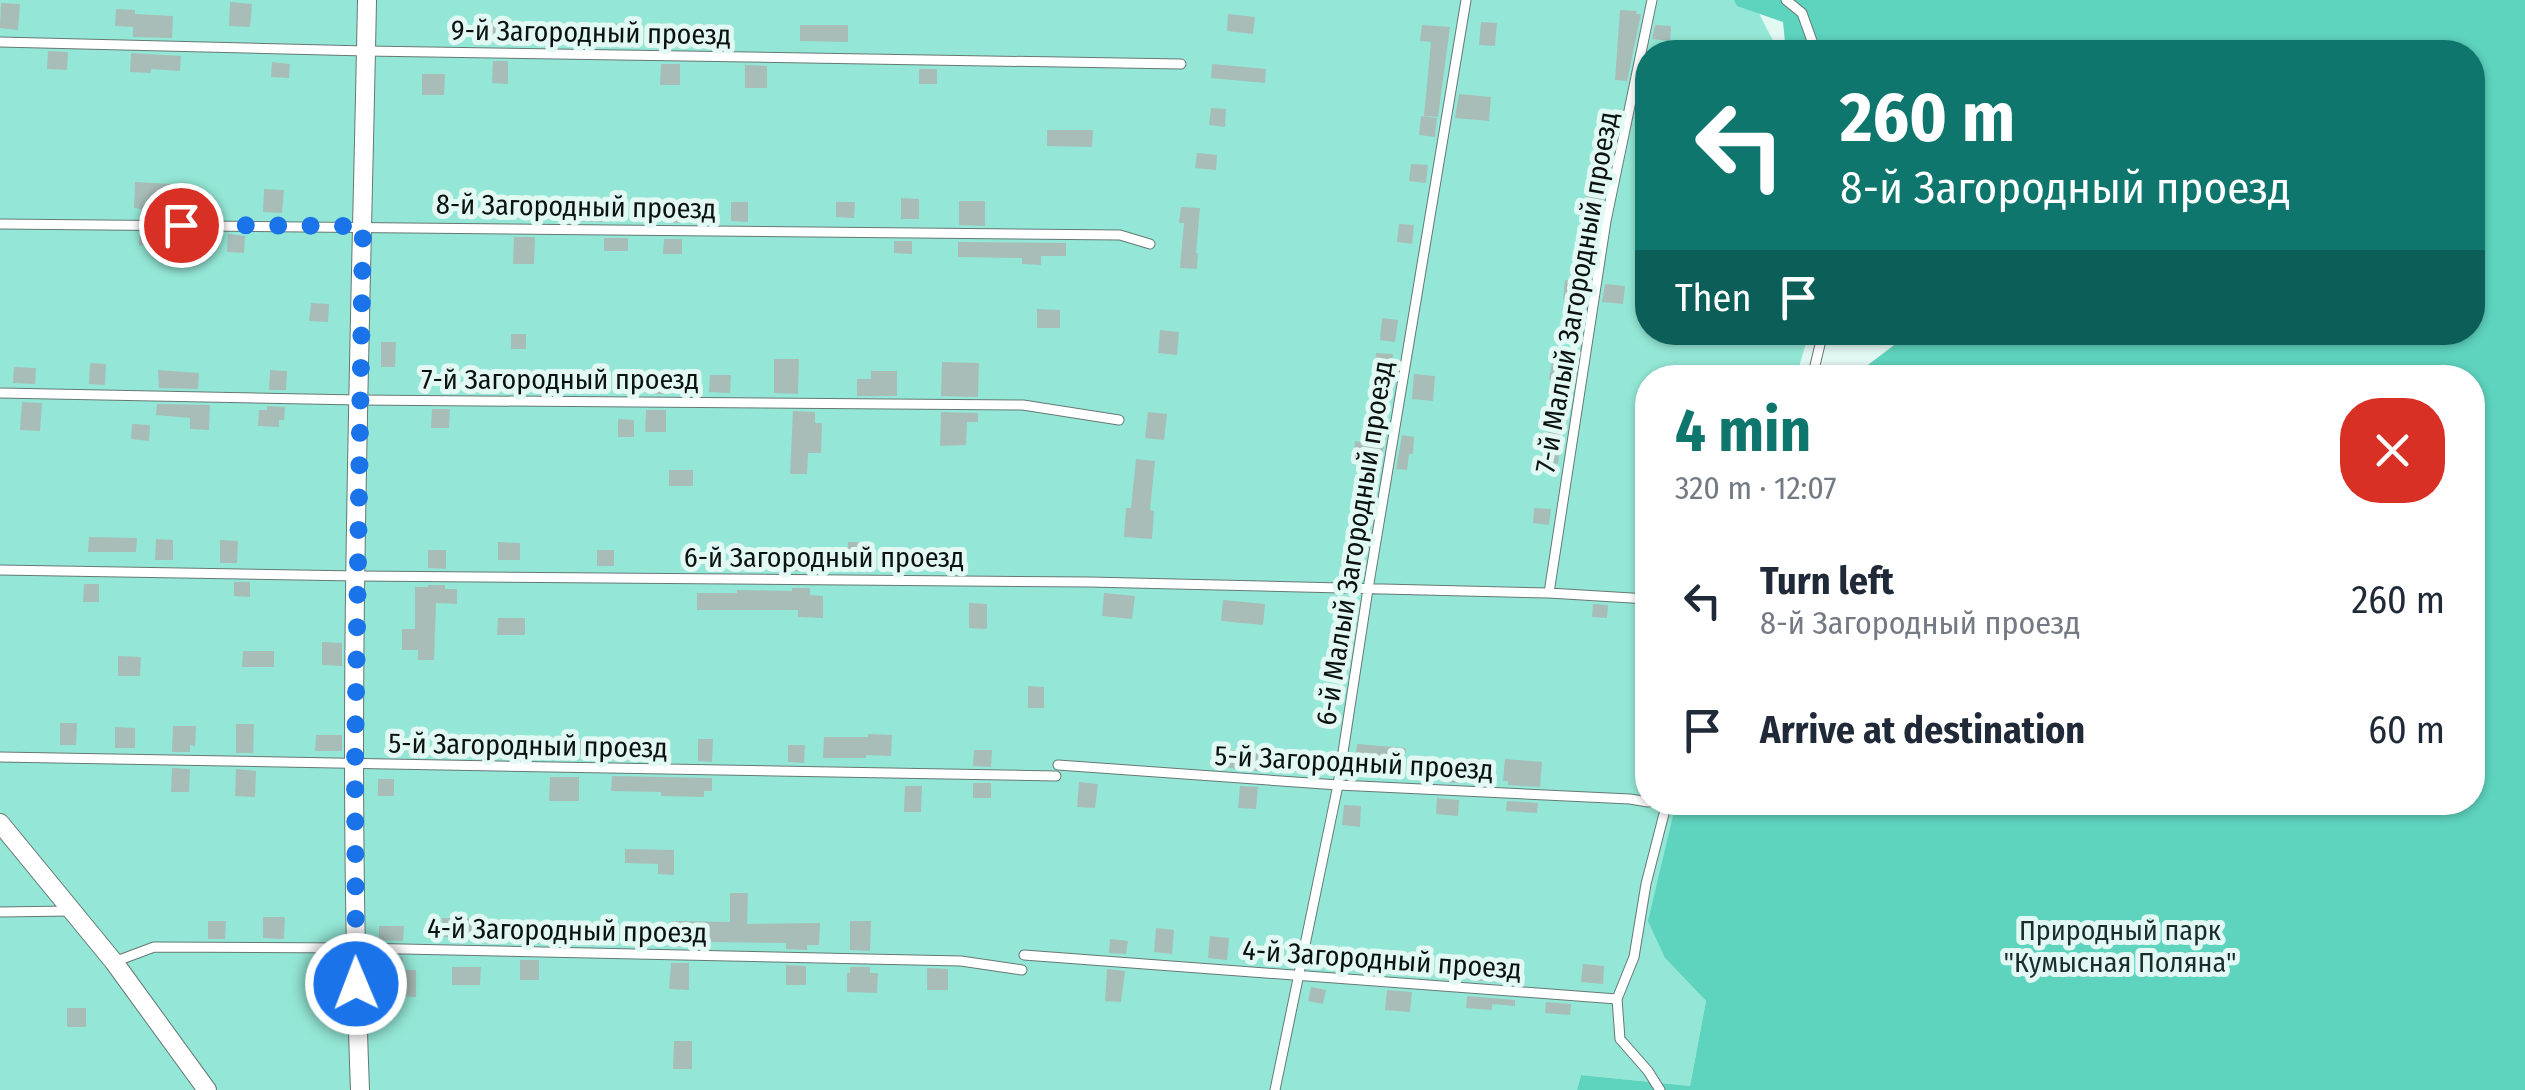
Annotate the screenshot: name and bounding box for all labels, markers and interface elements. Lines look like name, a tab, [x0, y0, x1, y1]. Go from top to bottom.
street label: 9-й Загородный проезд	[451, 14, 731, 51]
text: 260 m	[1840, 76, 2015, 160]
icon: left	[1675, 80, 1805, 210]
street label: 7-й Малый Загородный проезд	[1528, 109, 1625, 475]
text: 8-й Загородный проезд	[1840, 161, 2291, 215]
pin	[139, 183, 224, 268]
street label: 8-й Загородный проезд	[436, 188, 716, 225]
icon: arrive	[154, 198, 209, 253]
icon: arrive	[1771, 270, 1826, 325]
text: Then	[1675, 275, 1751, 321]
street label: 6-й Малый Загородный проезд	[1309, 359, 1400, 728]
street label: 7-й Загородный проезд	[421, 363, 699, 396]
text: 4 min	[1675, 395, 1811, 467]
button: close	[2340, 398, 2445, 503]
text: 320 m · 12:07	[1675, 469, 1836, 507]
street label: 6-й Загородный проезд	[684, 541, 964, 574]
text: Turn left	[1760, 558, 1894, 604]
icon: left	[1675, 573, 1730, 628]
text: 260 m	[2351, 577, 2445, 623]
text: 8-й Загородный проезд	[1760, 604, 2080, 642]
icon: arrive	[1675, 703, 1730, 758]
text: Arrive at destination	[1760, 707, 2085, 753]
text: 60 m	[2368, 707, 2445, 753]
street label: 5-й Загородный проезд	[388, 727, 668, 764]
street label: 5-й Загородный проезд	[1214, 739, 1494, 786]
street label: 4-й Загородный проезд	[427, 912, 707, 949]
park label: Природный парк "Кумысная Поляна"	[2004, 914, 2236, 979]
position arrow	[304, 932, 408, 1036]
street label: 4-й Загородный проезд	[1241, 933, 1523, 986]

